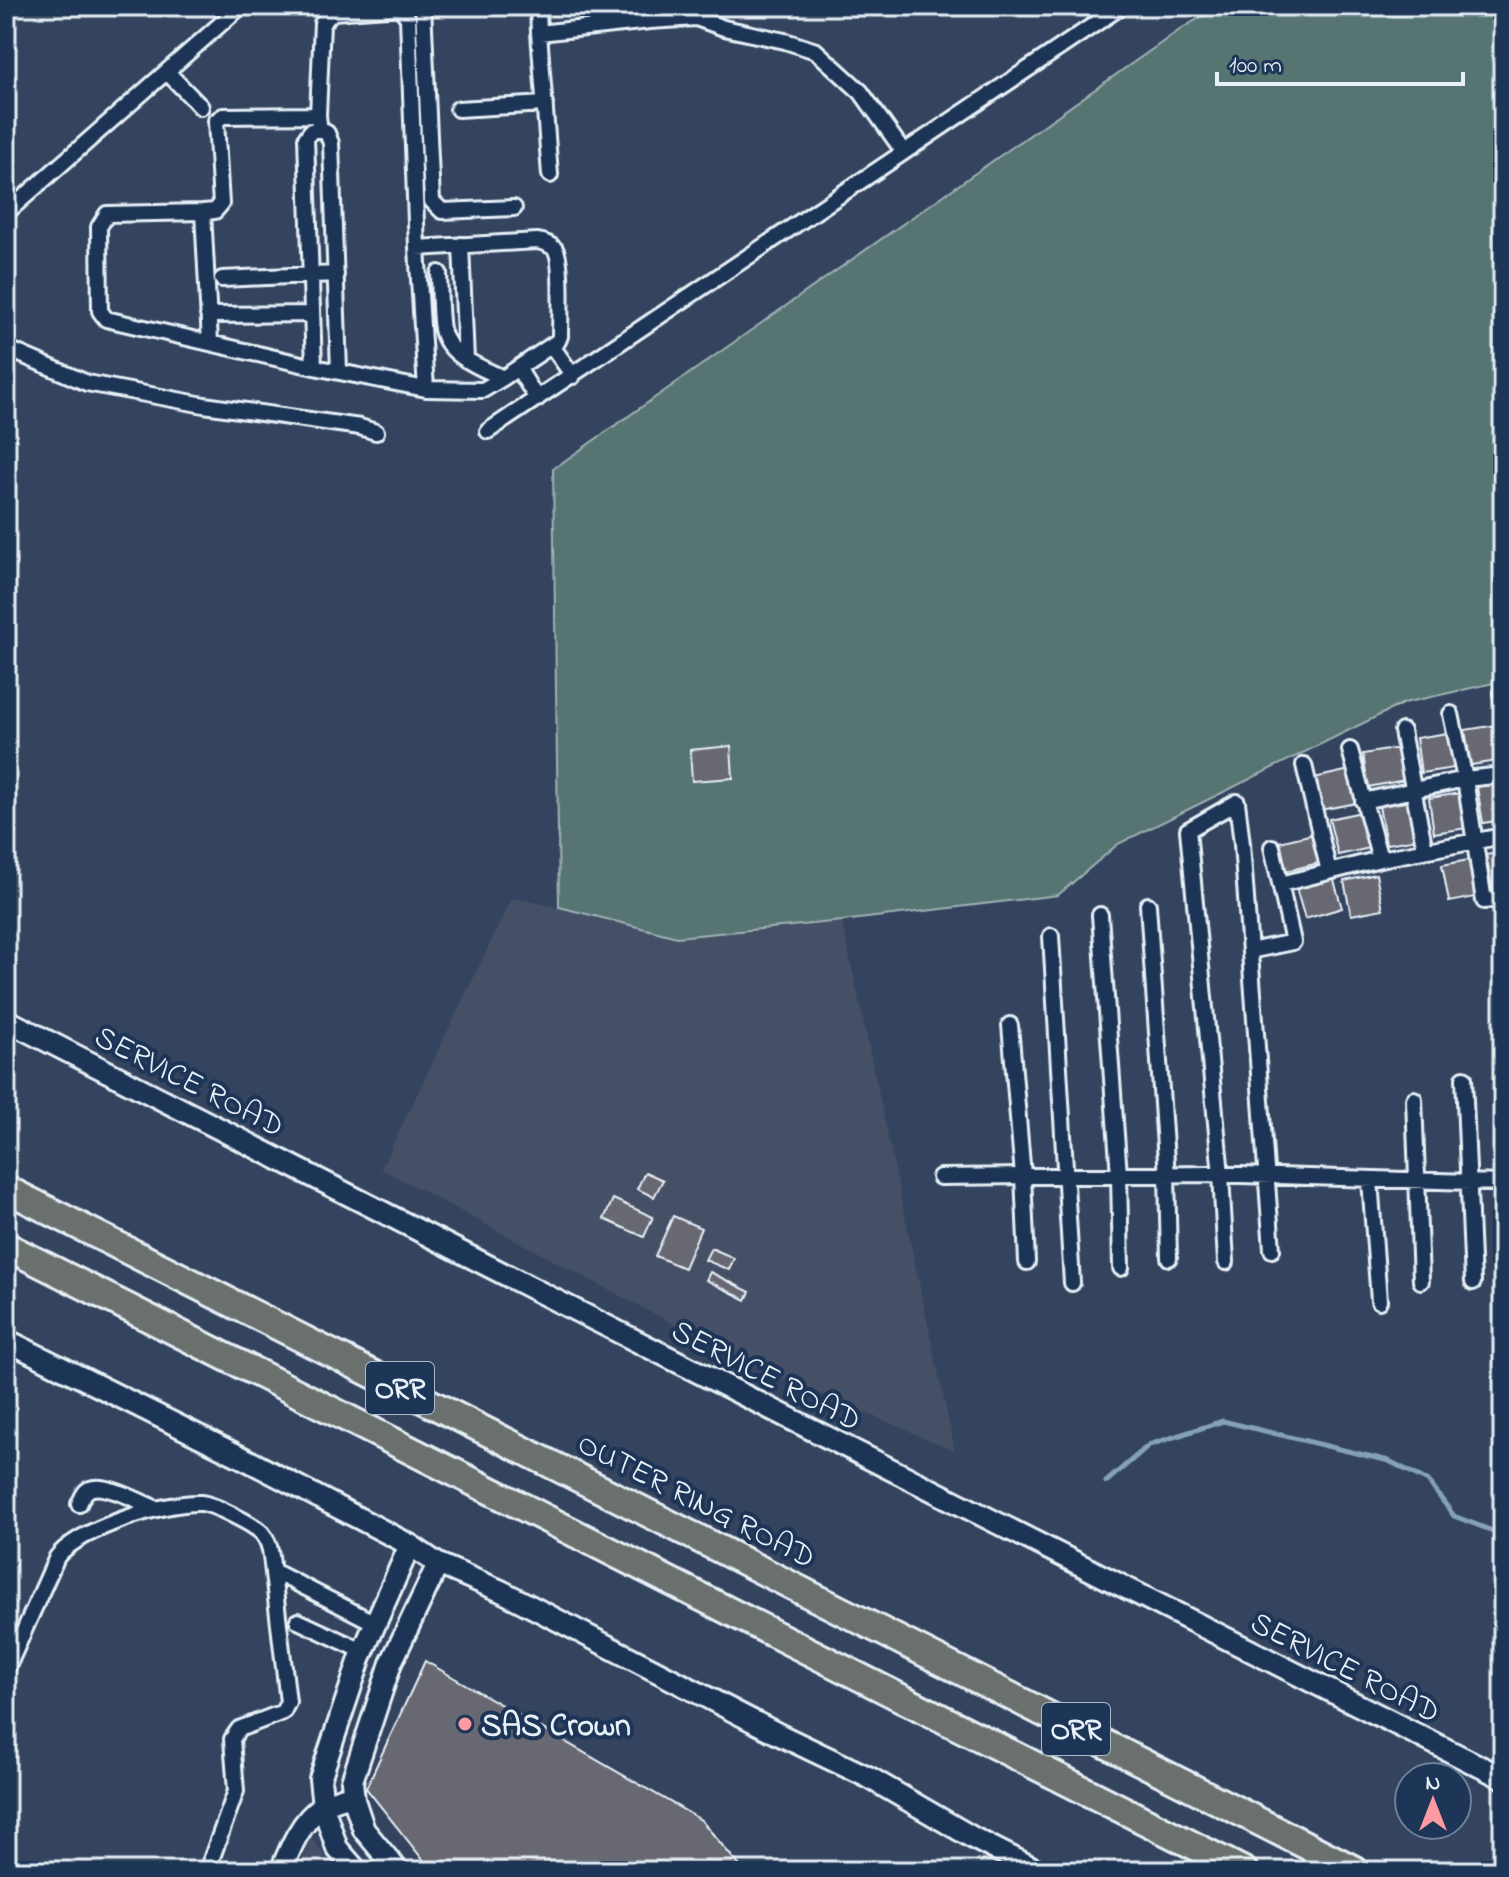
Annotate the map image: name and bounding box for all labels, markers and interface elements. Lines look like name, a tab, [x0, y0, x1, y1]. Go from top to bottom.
scale bar	[1217, 36, 1463, 86]
text: 100 m	[1229, 49, 1282, 84]
street label: SERVICE ROAD	[85, 1015, 291, 1151]
street label: SERVICE ROAD	[662, 1309, 868, 1445]
road number: ORR	[366, 1362, 434, 1414]
street label: OUTER RING ROAD	[568, 1422, 823, 1582]
street label: SERVICE ROAD	[1241, 1601, 1447, 1737]
road number: ORR	[1042, 1703, 1110, 1755]
place label: SAS Crown	[481, 1704, 631, 1751]
marker: SAS Crown	[456, 1715, 474, 1733]
north arrow	[1393, 1761, 1473, 1841]
text: N	[1426, 1768, 1440, 1800]

